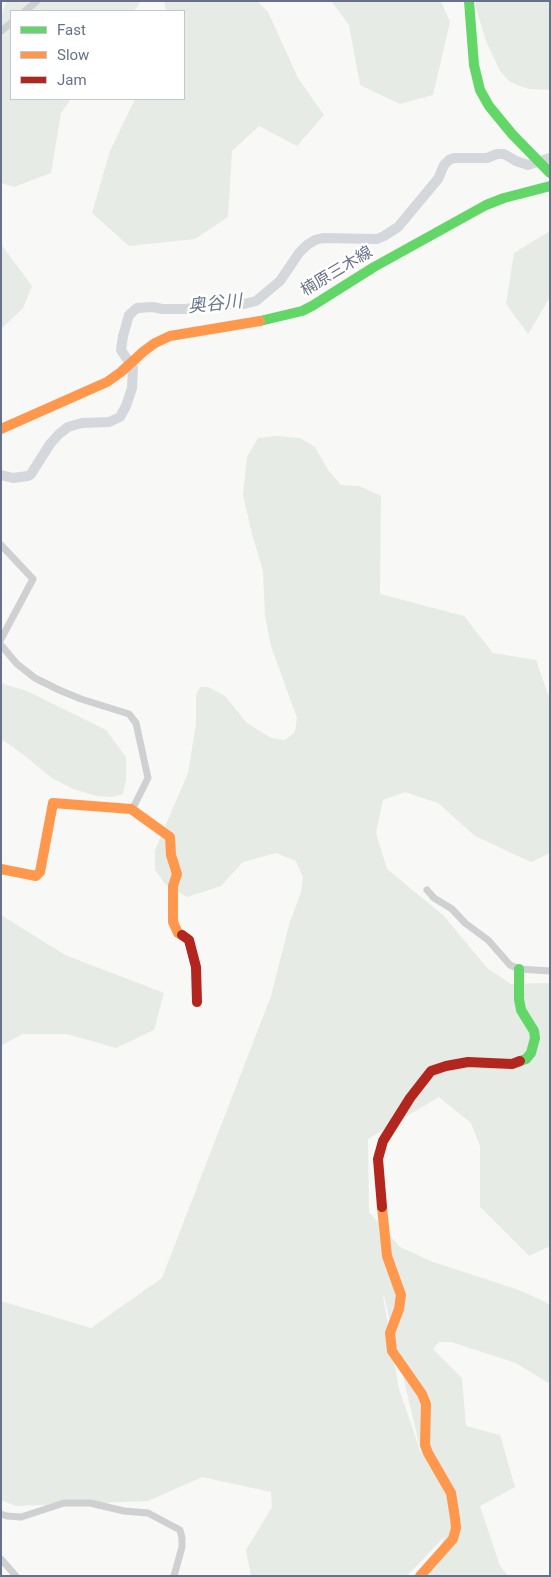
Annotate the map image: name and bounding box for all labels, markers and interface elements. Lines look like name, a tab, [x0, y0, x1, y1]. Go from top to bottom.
legend	[10, 10, 185, 100]
text: Fast	[57, 21, 86, 39]
text: Slow	[57, 46, 89, 64]
text: Jam	[57, 71, 87, 89]
street label: 楠原三木線	[298, 243, 376, 301]
water label: 奥谷川	[187, 291, 243, 319]

